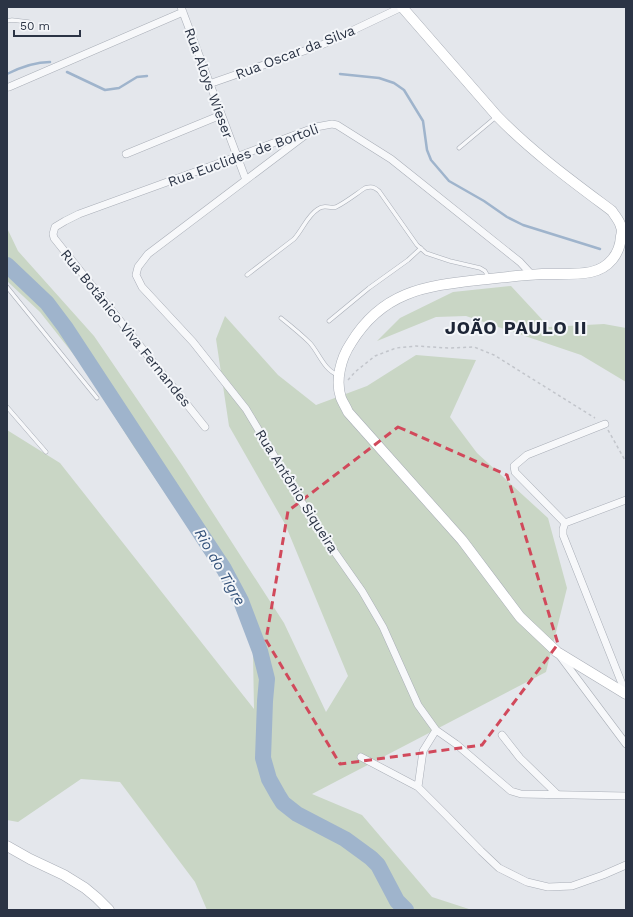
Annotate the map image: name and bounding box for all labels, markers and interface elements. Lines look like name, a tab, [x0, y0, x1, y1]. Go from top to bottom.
scale bar	[14, 12, 80, 38]
text: 50 m	[20, 19, 50, 33]
street label: Rua Oscar da Silva	[233, 22, 357, 82]
street label: Rua Aloys Wieser	[182, 25, 237, 141]
street label: Rua Euclides de Bortoli	[165, 120, 321, 190]
street label: Rua Botânico Viva Fernandes	[58, 246, 194, 410]
district label: JOÃO PAULO II	[445, 317, 587, 338]
street label: Rua Antônio Siqueira	[252, 426, 342, 556]
water label: Rio do Tigre	[191, 525, 249, 609]

